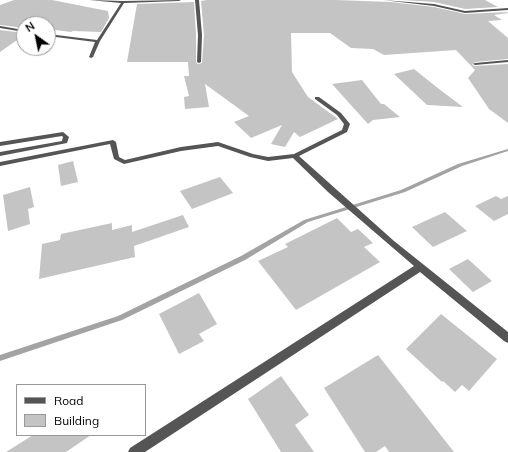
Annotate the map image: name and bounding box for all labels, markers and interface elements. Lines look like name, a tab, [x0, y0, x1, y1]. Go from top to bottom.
north arrow	[16, 16, 56, 56]
text: N	[23, 19, 37, 35]
legend	[16, 384, 146, 436]
text: Road	[54, 393, 83, 408]
text: Building	[54, 413, 99, 428]

